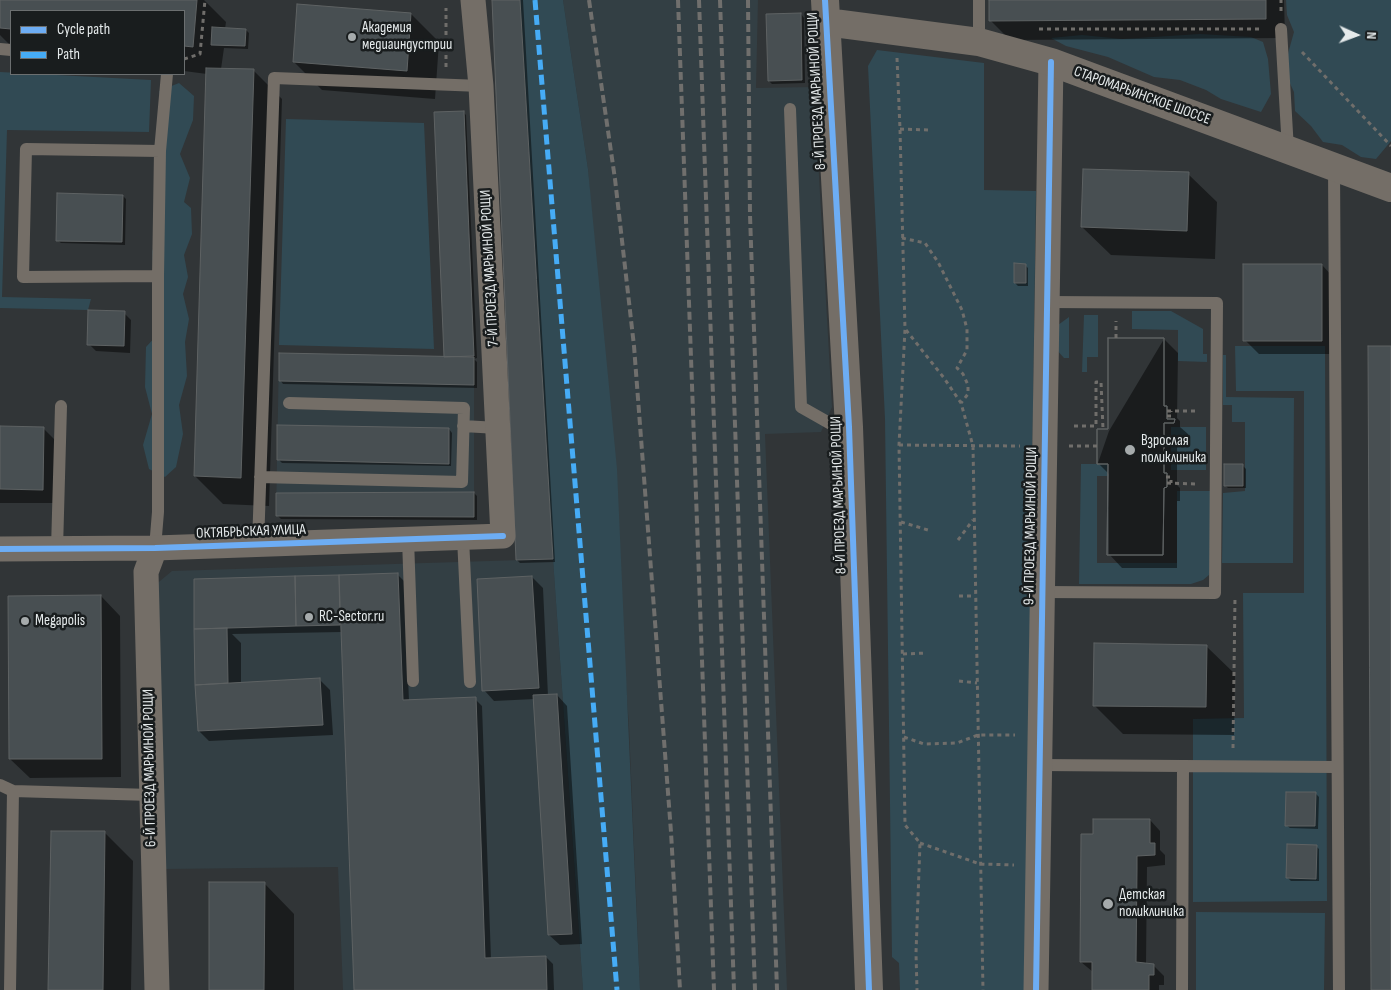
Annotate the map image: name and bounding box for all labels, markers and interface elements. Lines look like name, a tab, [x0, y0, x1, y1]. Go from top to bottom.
legend	[10, 10, 185, 75]
north arrow	[1331, 10, 1381, 60]
street label: 8-Й ПРОЕЗД МАРЬИНОЙ РОЩИ	[804, 12, 830, 170]
place label: Академия медиаиндустрии	[362, 19, 452, 54]
text: Cycle path	[57, 20, 110, 39]
marker: Академия медиаиндустрии	[346, 31, 358, 43]
text: N	[1363, 31, 1380, 40]
text: Path	[57, 45, 80, 64]
street label: СТАРОМАРЬИНСКОЕ ШОССЕ	[1071, 63, 1213, 129]
street label: 7-Й ПРОЕЗД МАРЬИНОЙ РОЩИ	[477, 189, 503, 347]
street label: 8-Й ПРОЕЗД МАРЬИНОЙ РОЩИ	[827, 416, 851, 574]
place label: Взрослая поликлиника	[1141, 432, 1206, 467]
marker: Взрослая поликлиника	[1123, 443, 1137, 457]
street label: 9-Й ПРОЕЗД МАРЬИНОЙ РОЩИ	[1021, 447, 1041, 605]
street label: ОКТЯБРЬСКАЯ УЛИЦА	[196, 521, 306, 543]
place label: RC-Sector.ru	[319, 608, 384, 626]
marker: RC-Sector.ru	[303, 611, 315, 623]
place label: Megapolis	[35, 612, 85, 630]
marker: Megapolis	[19, 615, 31, 627]
street label: 6-Й ПРОЕЗД МАРЬИНОЙ РОЩИ	[140, 689, 160, 847]
place label: Детская поликлиника	[1119, 886, 1184, 921]
marker: Детская поликлиника	[1101, 897, 1115, 911]

